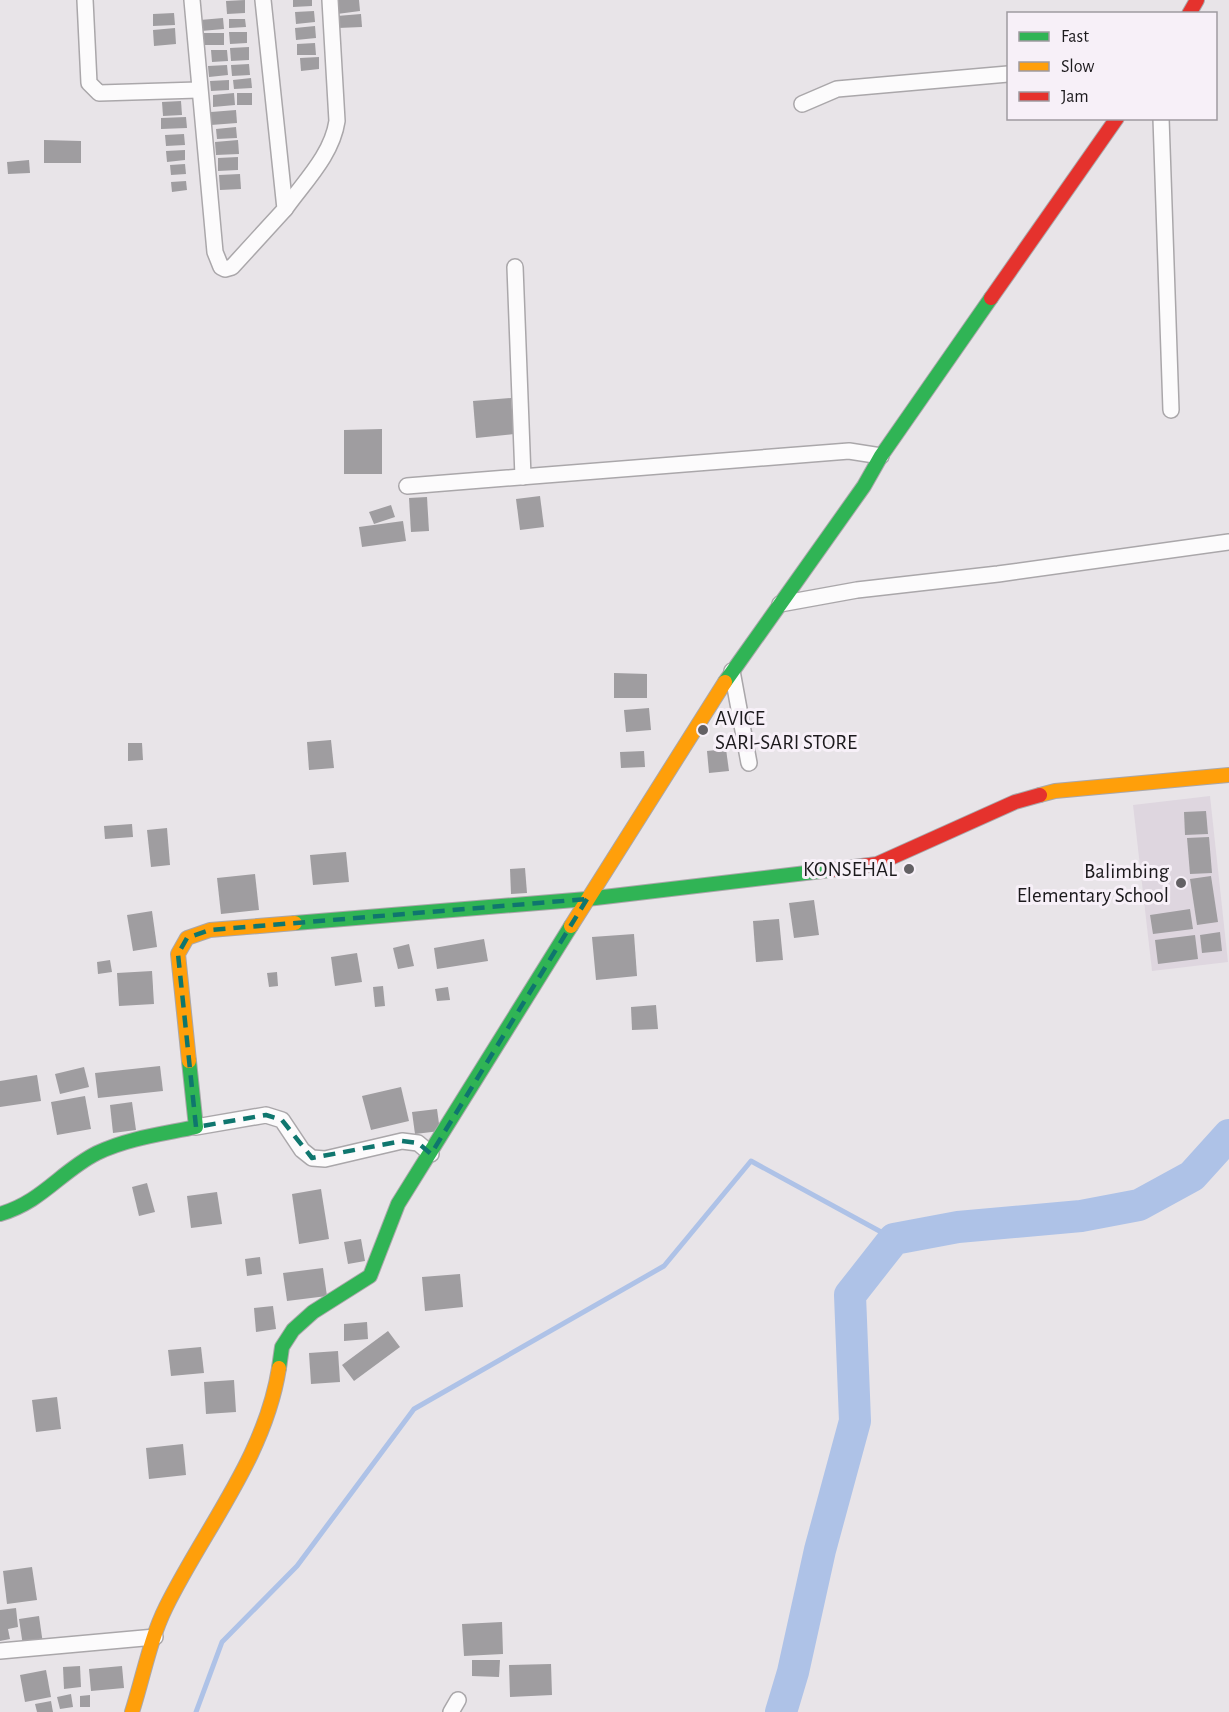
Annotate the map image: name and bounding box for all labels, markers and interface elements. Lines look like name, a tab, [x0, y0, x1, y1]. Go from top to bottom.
legend	[1007, 12, 1217, 120]
text: Fast	[1061, 28, 1089, 46]
text: Slow	[1061, 58, 1094, 76]
text: Jam	[1061, 88, 1089, 106]
place label: AVICE SARI-SARI STORE	[715, 708, 857, 753]
marker: AVICE SARI-SARI STORE	[696, 723, 710, 737]
place label: KONSEHAL	[803, 859, 897, 880]
place label: Balimbing Elementary School	[1017, 861, 1170, 906]
marker: KONSEHAL	[902, 862, 916, 876]
marker: Balimbing Elementary School	[1174, 876, 1188, 890]

